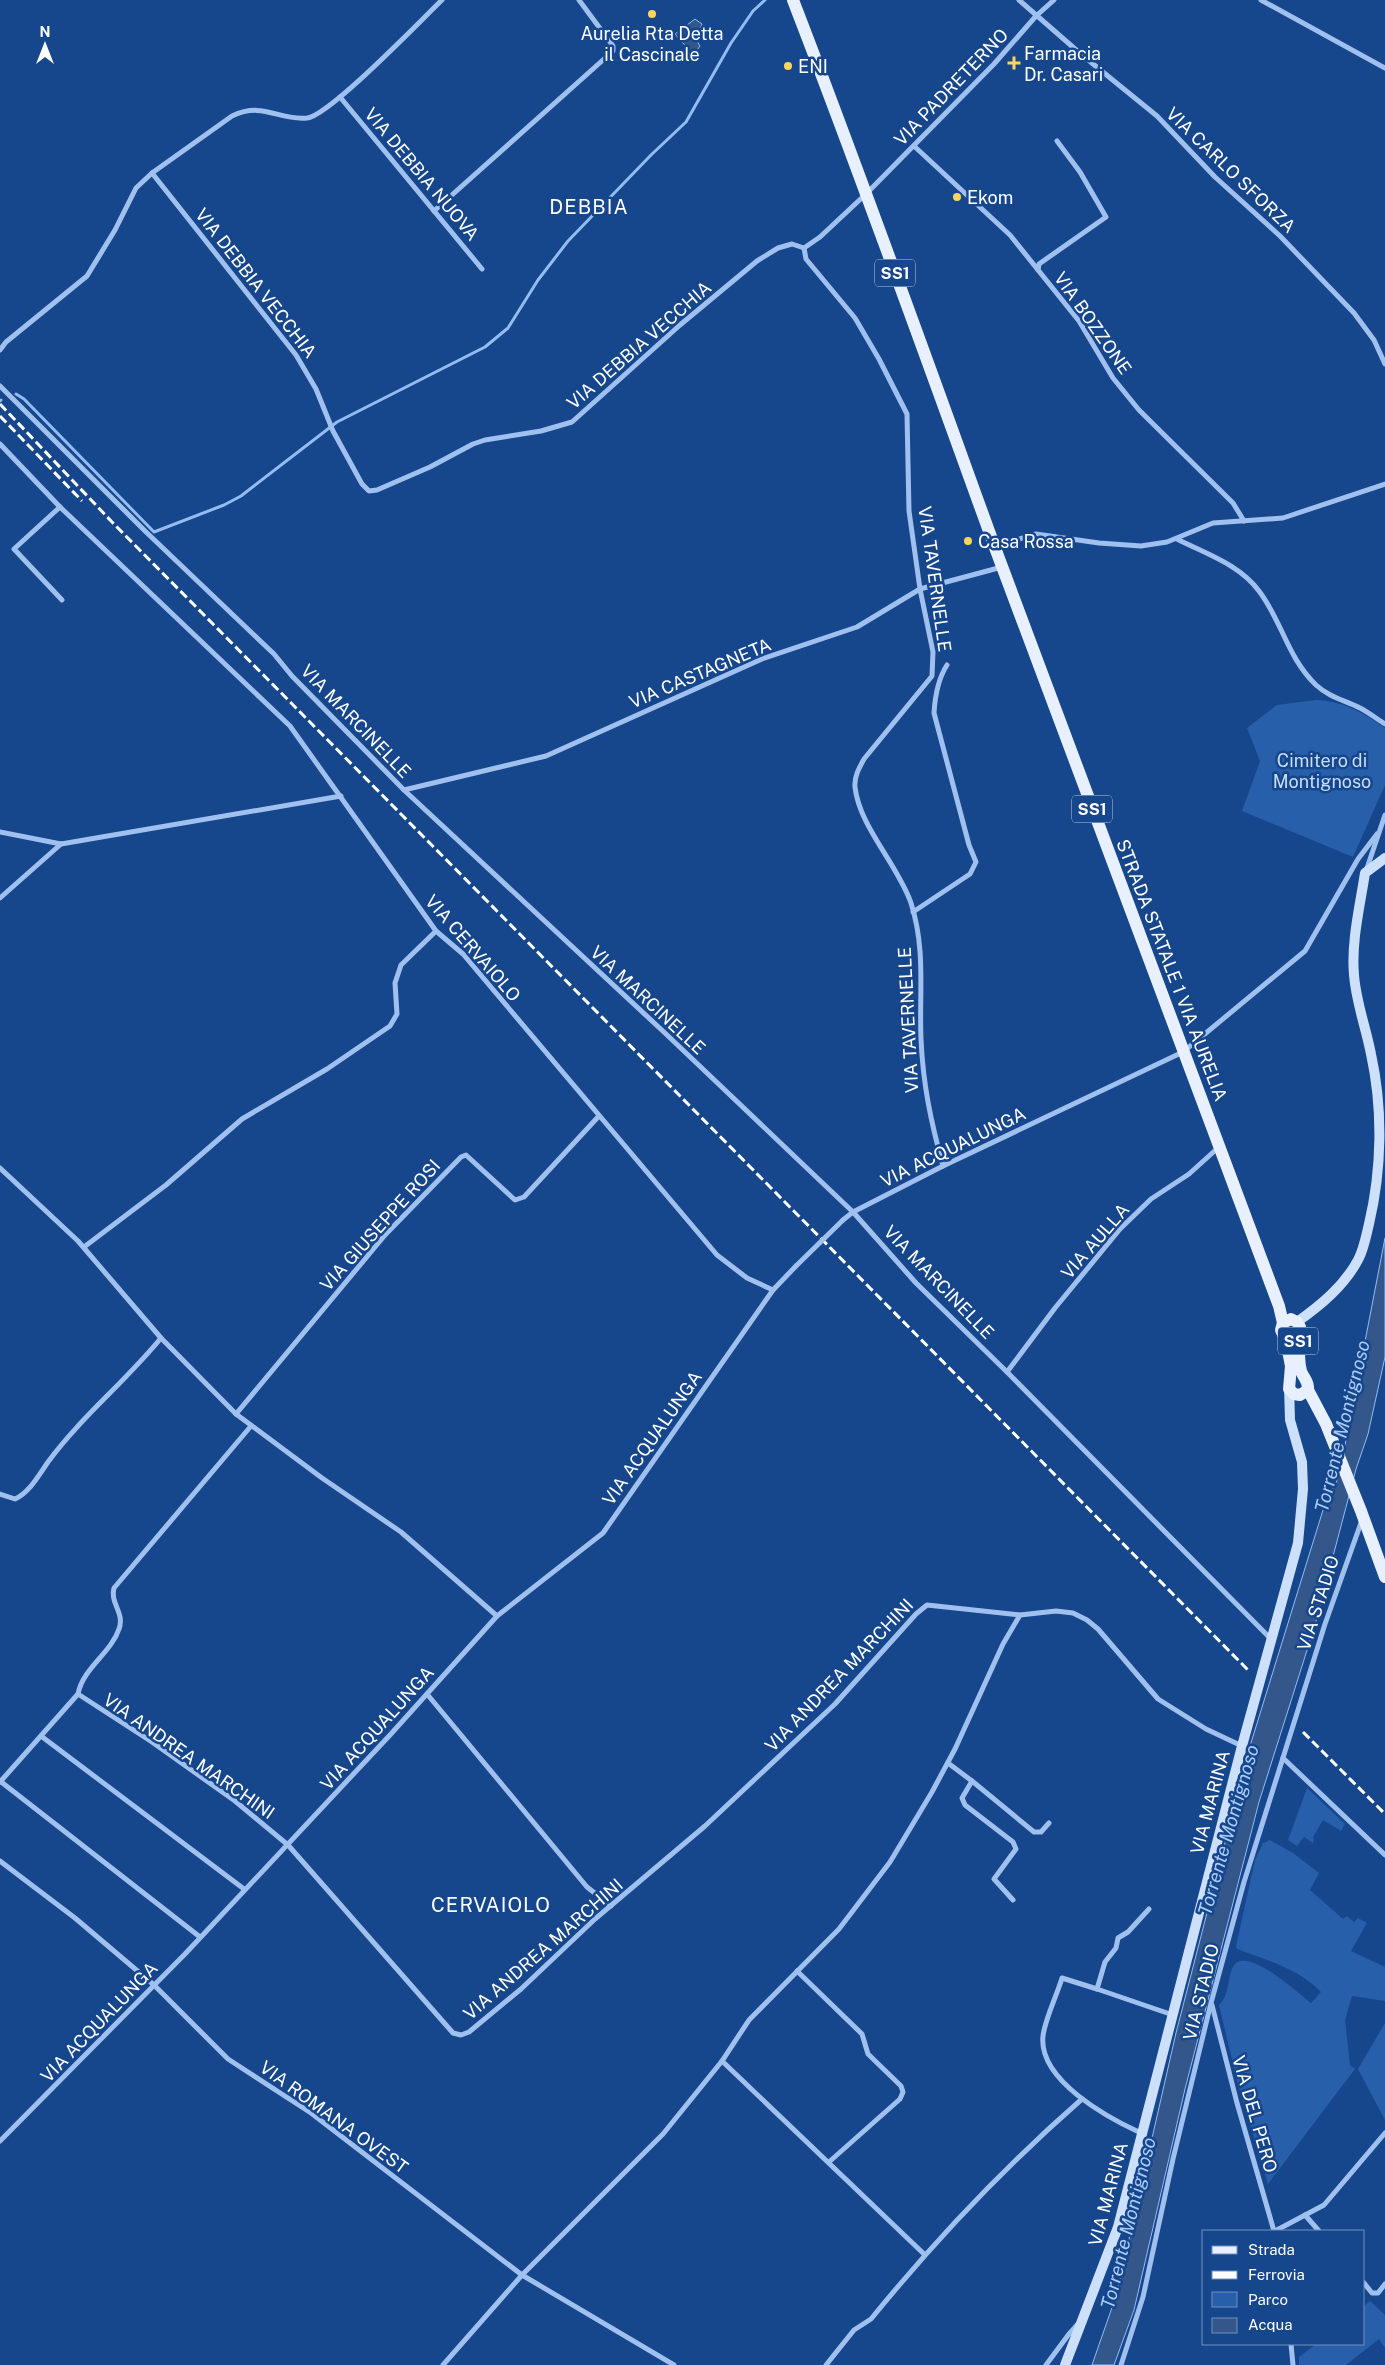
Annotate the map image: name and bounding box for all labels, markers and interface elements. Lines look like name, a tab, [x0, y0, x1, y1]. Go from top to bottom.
marker: Aurelia Rta Detta il Cascinale	[646, 8, 658, 20]
north arrow	[20, 20, 70, 70]
place label: Aurelia Rta Detta il Cascinale	[580, 23, 724, 65]
text: N	[40, 24, 50, 40]
street label: VIA PADRETERNO	[890, 24, 1012, 150]
place label: Farmacia Dr. Casari	[1024, 43, 1103, 85]
place label: ENI	[798, 56, 828, 77]
marker: Farmacia Dr. Casari	[1008, 57, 1020, 69]
marker: ENI	[782, 60, 794, 72]
street label: VIA DEBBIA NUOVA	[360, 103, 484, 245]
street label: VIA CARLO SFORZA	[1162, 103, 1300, 237]
place label: Ekom	[967, 187, 1013, 208]
marker: Ekom	[951, 191, 963, 203]
district label: DEBBIA	[549, 195, 629, 219]
street label: VIA DEBBIA VECCHIA	[191, 204, 321, 362]
road number: SS1	[875, 260, 915, 286]
street label: VIA BOZZONE	[1050, 268, 1136, 378]
street label: VIA DEBBIA VECCHIA	[563, 277, 715, 413]
street label: VIA TAVERNELLE	[914, 505, 956, 653]
place label: Casa Rossa	[978, 531, 1074, 552]
marker: Casa Rossa	[962, 535, 974, 547]
street label: VIA CASTAGNETA	[626, 634, 774, 712]
street label: VIA MARCINELLE	[297, 660, 415, 782]
park label: Cimitero di Montignoso	[1273, 750, 1371, 792]
road number: SS1	[1072, 796, 1112, 822]
street label: STRADA STATALE 1 VIA AURELIA	[1112, 836, 1232, 1104]
street label: VIA CERVAIOLO	[421, 891, 525, 1005]
street label: VIA MARCINELLE	[586, 941, 710, 1059]
street label: VIA TAVERNELLE	[894, 946, 922, 1094]
street label: VIA ACQUALUNGA	[877, 1103, 1029, 1191]
street label: VIA GIUSEPPE ROSI	[316, 1155, 444, 1295]
street label: VIA AULLA	[1057, 1199, 1134, 1283]
street label: VIA MARCINELLE	[880, 1221, 998, 1343]
road number: SS1	[1278, 1328, 1318, 1354]
water label: Torrente Montignoso	[1310, 1338, 1374, 1514]
street label: VIA ACQUALUNGA	[598, 1367, 706, 1509]
street label: VIA STADIO	[1293, 1553, 1343, 1653]
street label: VIA ANDREA MARCHINI	[761, 1594, 917, 1756]
street label: VIA ACQUALUNGA	[316, 1662, 438, 1794]
street label: VIA ANDREA MARCHINI	[99, 1689, 279, 1823]
water label: Torrente Montignoso	[1193, 1742, 1263, 1918]
street label: VIA MARINA	[1186, 1748, 1234, 1856]
street label: VIA ANDREA MARCHINI	[459, 1874, 627, 2024]
district label: CERVAIOLO	[431, 1893, 551, 1917]
street label: VIA STADIO	[1179, 1942, 1223, 2042]
street label: VIA ACQUALUNGA	[36, 1957, 162, 2086]
street label: VIA DEL PERO	[1228, 2053, 1282, 2175]
street label: VIA ROMANA OVEST	[256, 2056, 412, 2178]
water label: Torrente Montignoso	[1096, 2135, 1160, 2311]
street label: VIA MARINA	[1084, 2140, 1132, 2248]
legend	[1202, 2230, 1365, 2345]
text: Strada	[1248, 2241, 1295, 2258]
text: Ferrovia	[1248, 2266, 1305, 2283]
text: Parco	[1248, 2291, 1288, 2308]
text: Acqua	[1248, 2316, 1293, 2333]

